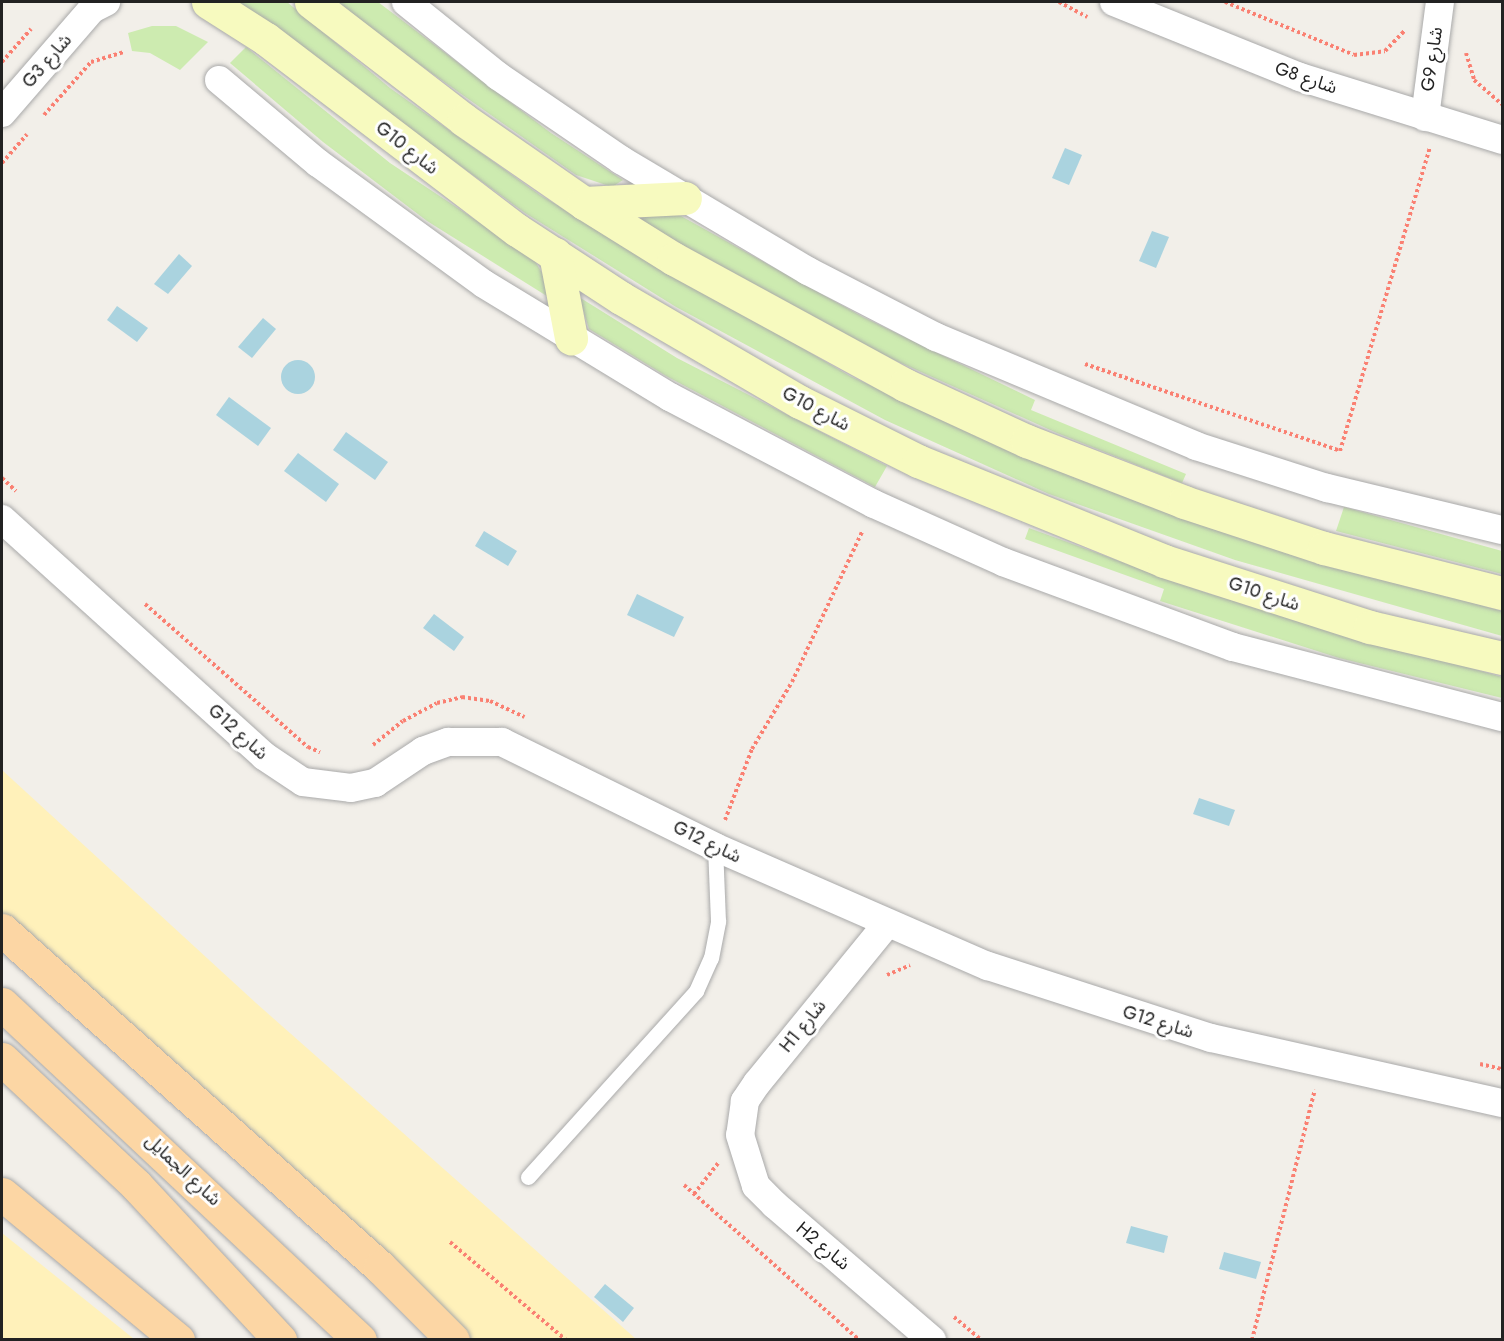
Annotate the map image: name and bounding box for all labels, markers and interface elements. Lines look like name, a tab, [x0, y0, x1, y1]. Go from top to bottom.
street label: G9 شارع	[1417, 25, 1447, 93]
street label: G3 شارع	[18, 30, 76, 92]
street label: G8 شارع	[1272, 57, 1340, 99]
street label: G10 شارع	[371, 117, 443, 179]
street label: G10 شارع	[779, 382, 853, 436]
street label: G10 شارع	[1226, 572, 1302, 616]
street label: G12 شارع	[204, 700, 272, 764]
street label: G12 شارع	[670, 816, 744, 868]
street label: H1 شارع	[775, 995, 831, 1057]
street label: G12 شارع	[1120, 1001, 1196, 1043]
street label: شارع الجمايل	[141, 1130, 225, 1210]
street label: H2 شارع	[792, 1217, 854, 1275]

